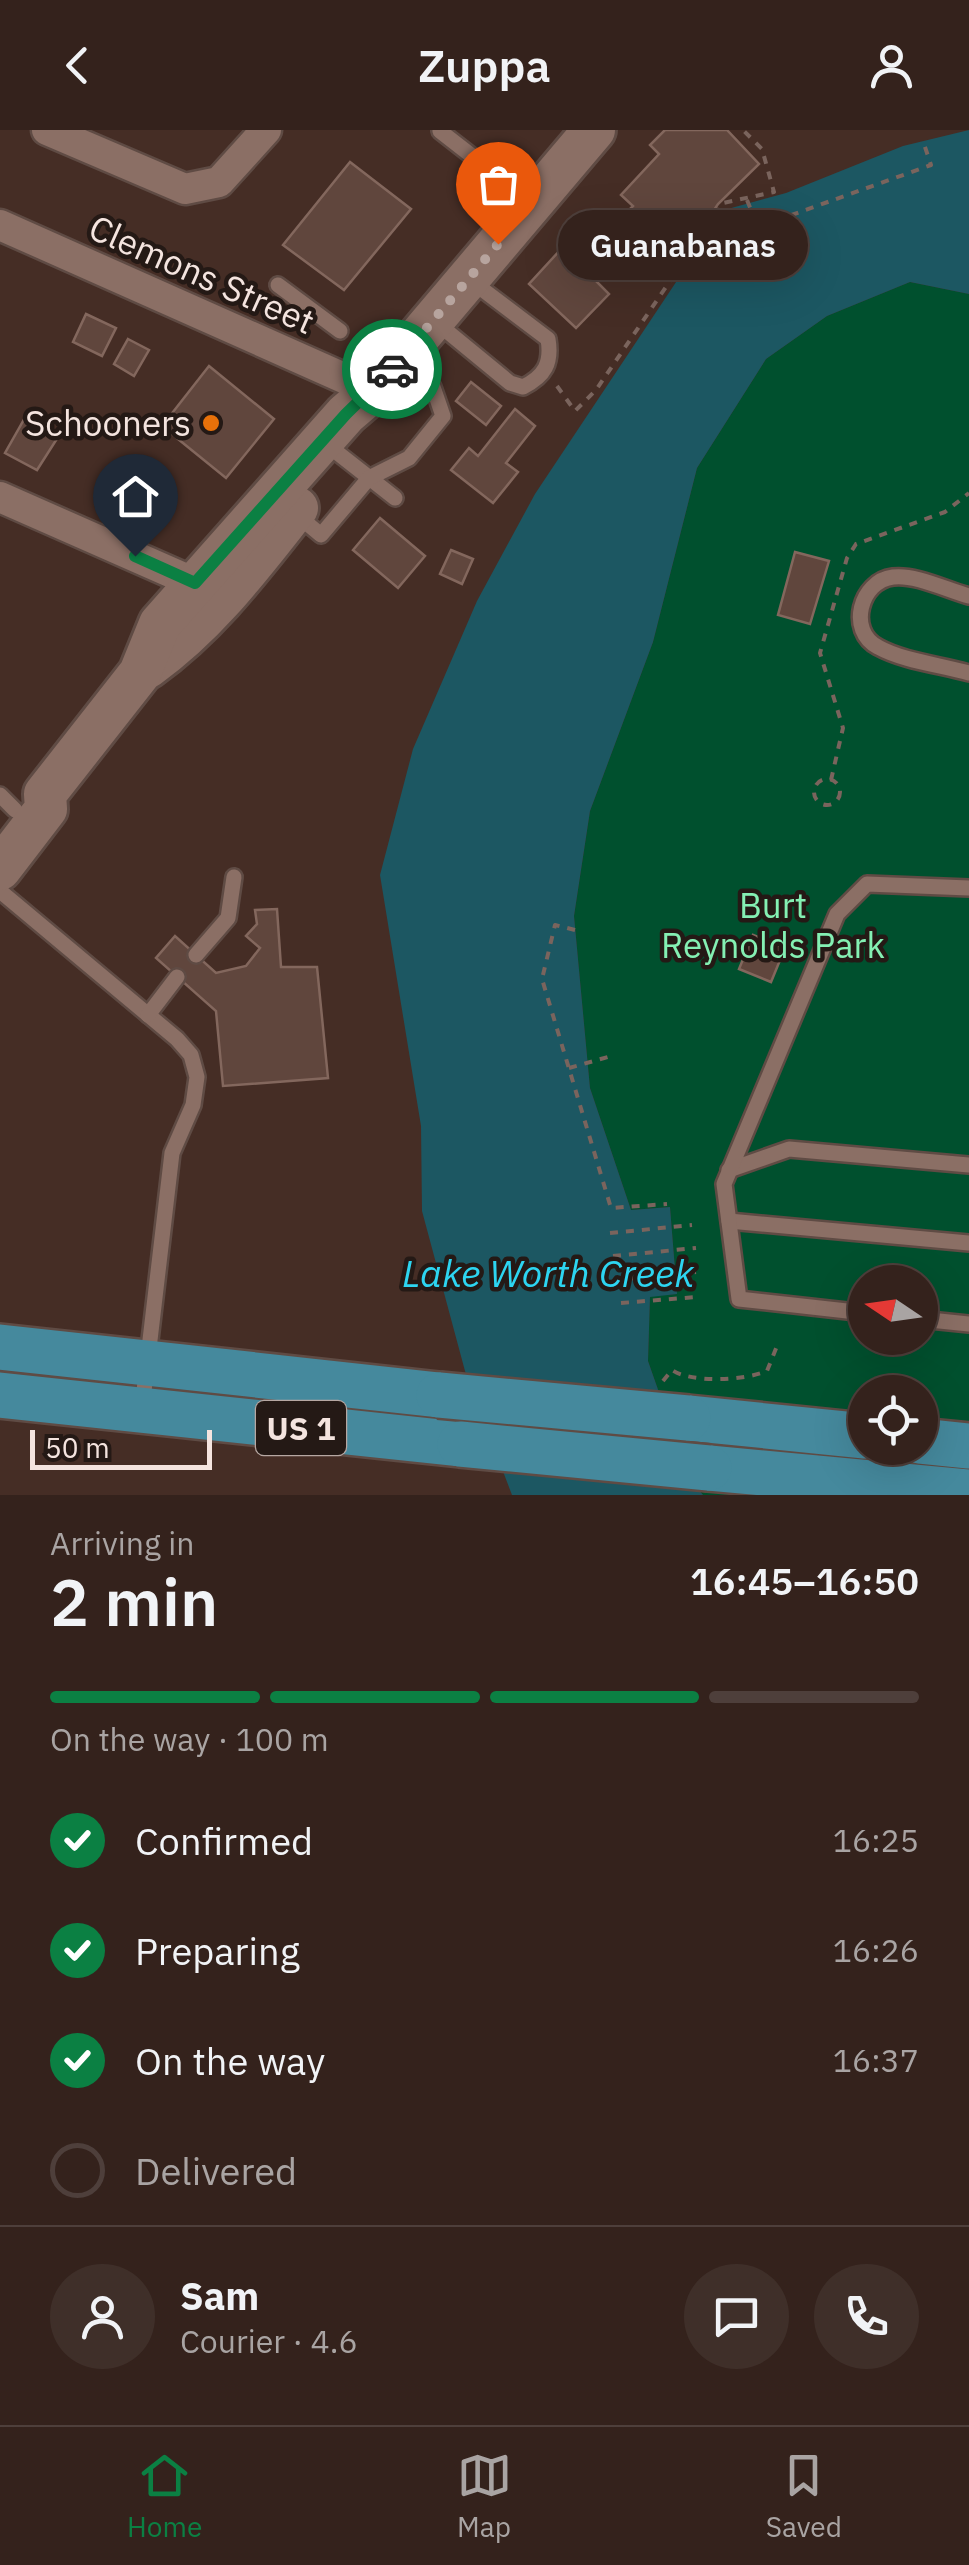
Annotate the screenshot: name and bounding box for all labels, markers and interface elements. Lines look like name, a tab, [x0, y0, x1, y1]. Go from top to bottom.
text: Zuppa	[418, 36, 551, 94]
icon: back	[50, 38, 105, 93]
icon: person	[864, 38, 919, 93]
pin	[456, 142, 541, 245]
icon: bag	[471, 157, 526, 212]
street label: Clemons Street	[82, 204, 322, 344]
callout: Guanabanas	[558, 209, 808, 279]
text: Guanabanas	[590, 224, 776, 266]
courier	[342, 319, 442, 419]
icon: car	[365, 342, 420, 397]
place label: Schooners	[25, 400, 191, 446]
marker: Schooners	[200, 412, 222, 434]
pin	[93, 454, 178, 557]
icon: home	[108, 469, 163, 524]
park label: Burt Reynolds Park	[661, 882, 885, 968]
water label: Lake Worth Creek	[402, 1248, 695, 1297]
north arrow	[848, 1265, 938, 1355]
map controls	[848, 1265, 938, 1465]
button: locate	[848, 1375, 938, 1465]
road number: US 1	[256, 1401, 346, 1455]
scale bar	[30, 1425, 212, 1470]
text: 50 m	[45, 1429, 110, 1466]
text: Arriving in	[50, 1522, 195, 1564]
text: 16:45–16:50	[690, 1556, 919, 1605]
text: 2 min	[50, 1559, 218, 1644]
text: On the way · 100 m	[50, 1718, 329, 1760]
icon: check	[50, 1813, 105, 1868]
text: Confirmed	[135, 1816, 313, 1865]
text: 16:25	[833, 1819, 919, 1861]
icon: check	[50, 1923, 105, 1978]
text: Preparing	[135, 1926, 300, 1975]
text: 16:26	[833, 1929, 919, 1971]
icon: check	[50, 2033, 105, 2088]
text: On the way	[135, 2036, 325, 2085]
text: 16:37	[833, 2039, 919, 2081]
text: Delivered	[135, 2146, 297, 2195]
button: person	[50, 2264, 155, 2369]
button: chat	[684, 2264, 789, 2369]
button: phone	[814, 2264, 919, 2369]
text: Sam	[180, 2271, 259, 2320]
text: Courier · 4.6	[180, 2320, 358, 2362]
tab: Home	[127, 2448, 202, 2545]
tab: Map	[457, 2448, 512, 2545]
tab: Saved	[766, 2448, 842, 2545]

